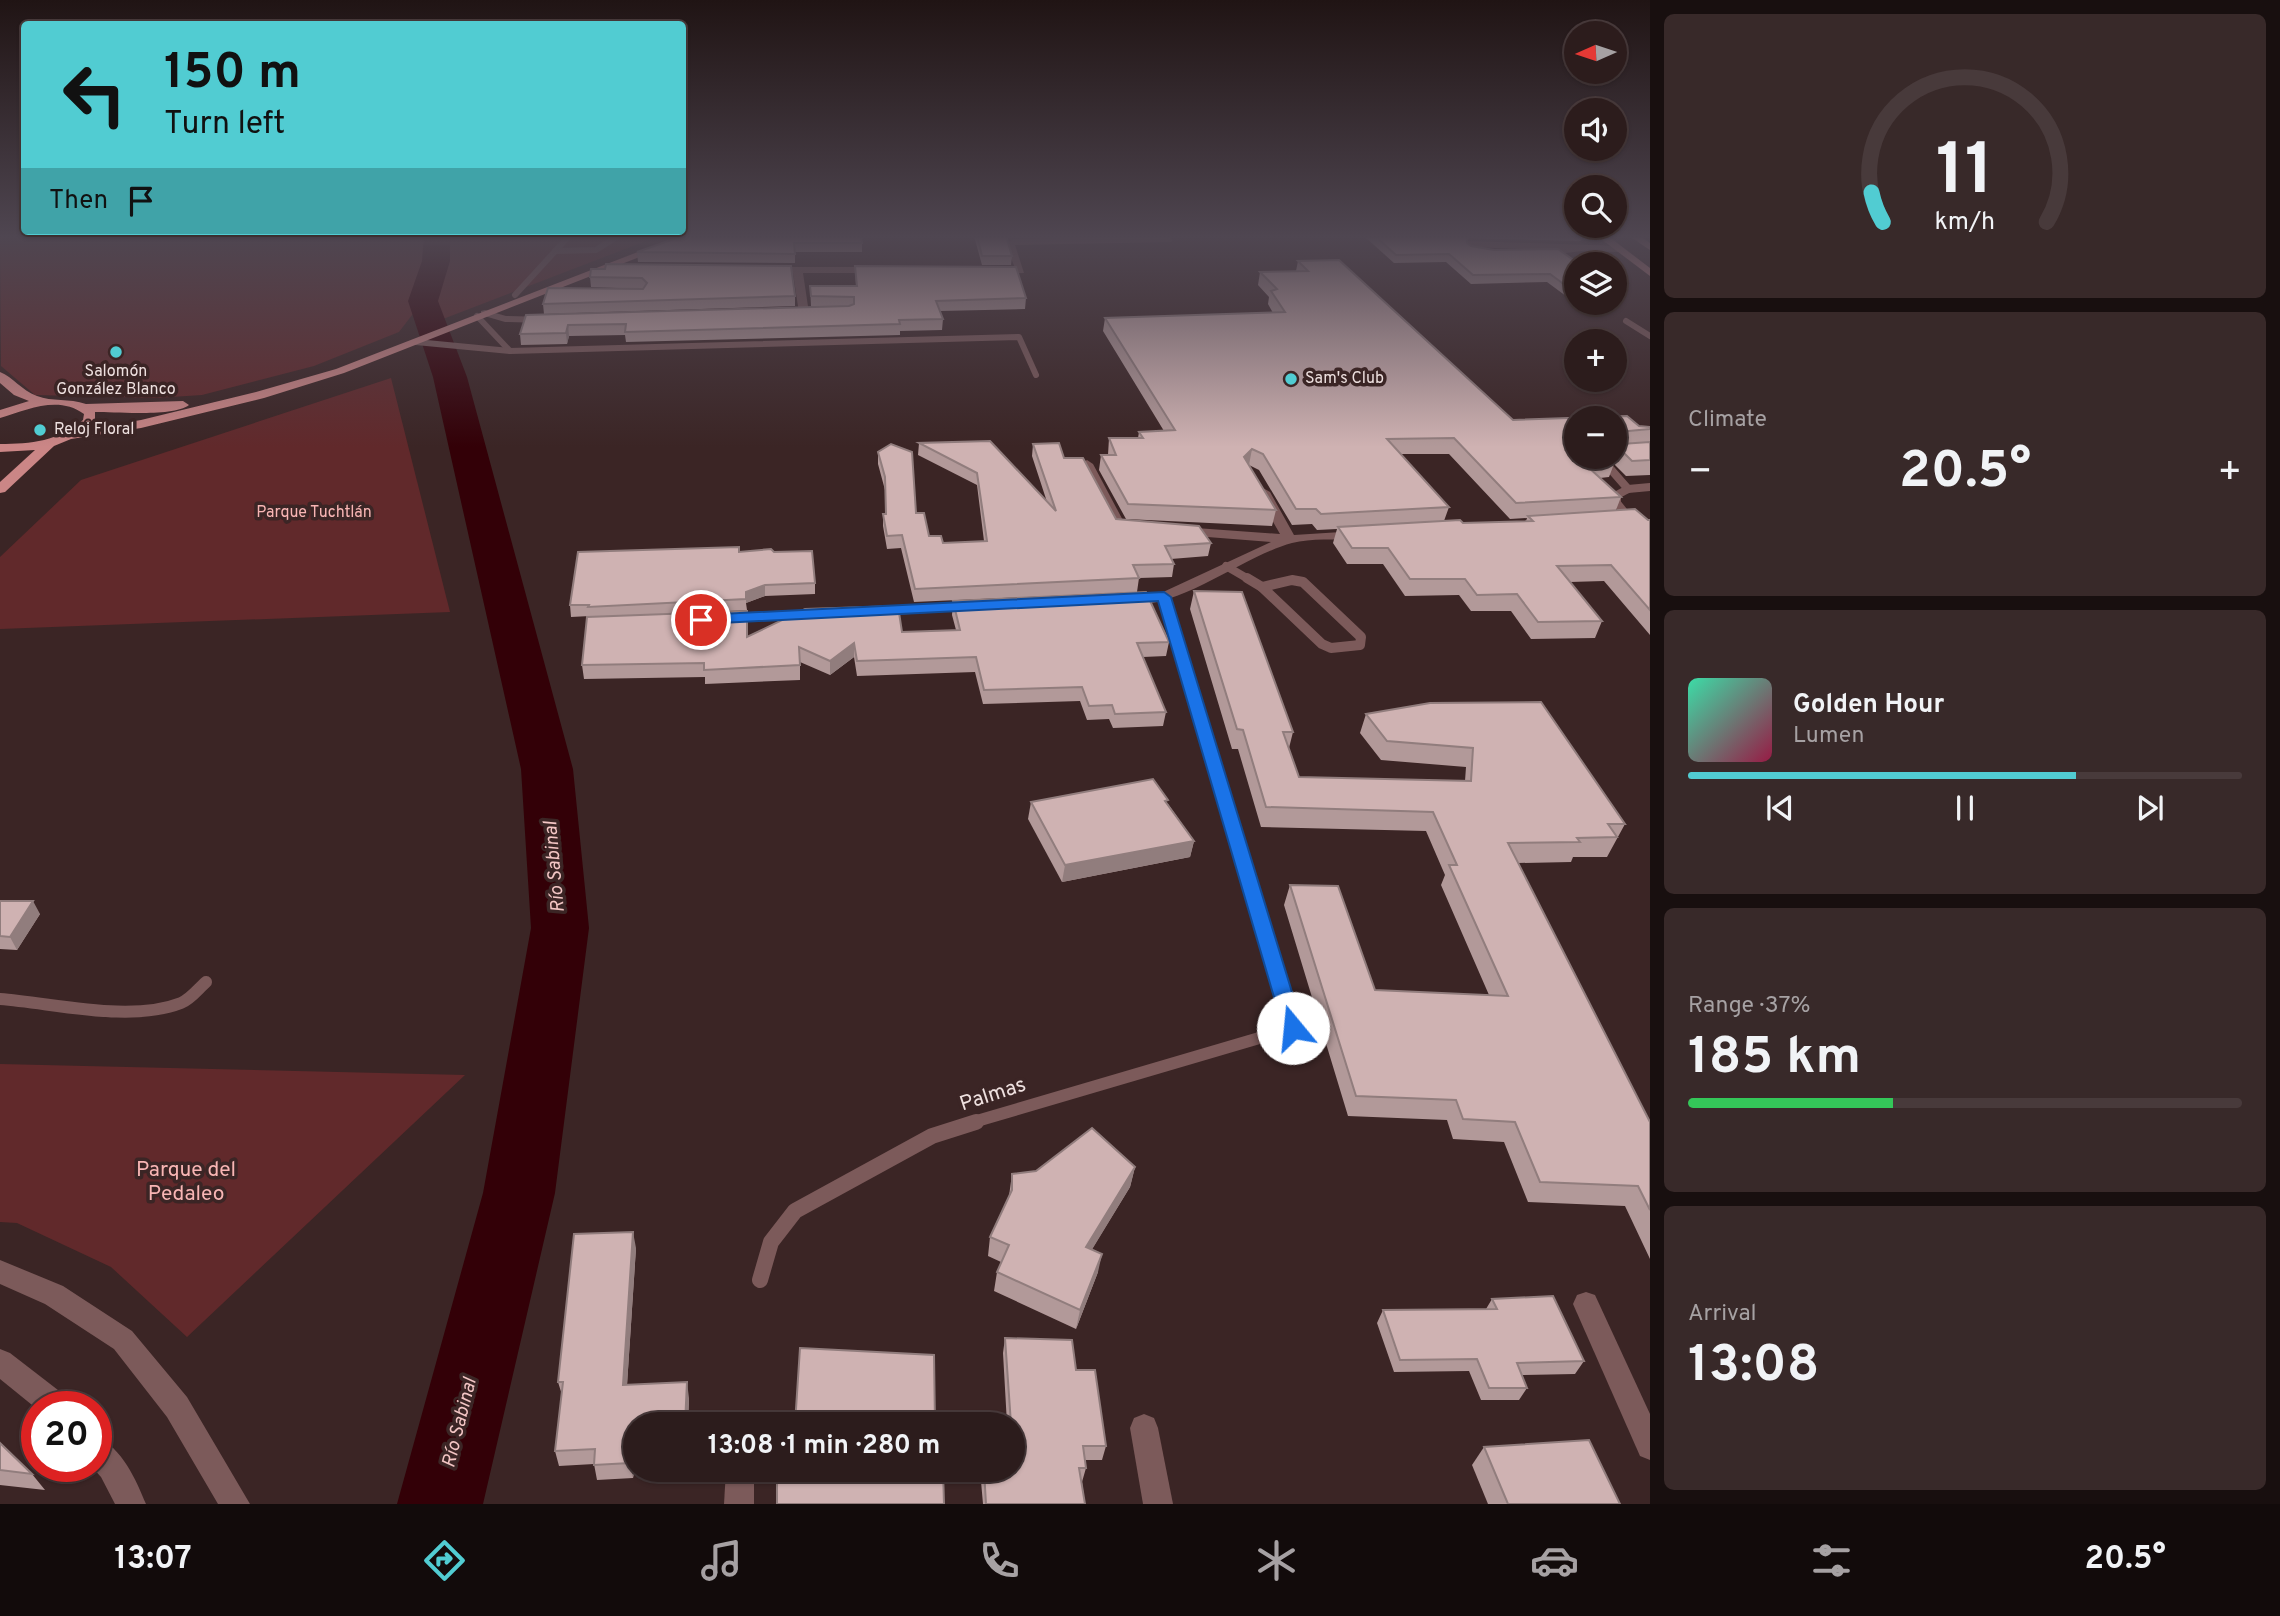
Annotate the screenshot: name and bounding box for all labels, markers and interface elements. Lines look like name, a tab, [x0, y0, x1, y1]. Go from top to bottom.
north arrow	[1564, 21, 1628, 84]
map controls	[1564, 21, 1627, 469]
text: 150 m	[164, 44, 301, 106]
icon: left	[49, 49, 140, 140]
button: sound	[1564, 98, 1627, 161]
text: Turn left	[164, 105, 285, 145]
text: 11	[1936, 128, 1994, 220]
button: search	[1564, 175, 1627, 238]
icon: arrive	[122, 182, 160, 220]
text: Then	[49, 185, 108, 218]
text: km/h	[1935, 207, 1995, 239]
button: layers	[1564, 252, 1627, 315]
button: +	[1564, 329, 1627, 392]
marker: Salomón González Blanco	[108, 344, 124, 360]
place label: Salomón González Blanco	[56, 362, 176, 400]
place label: Sam's Club	[1305, 369, 1384, 389]
marker: Sam's Club	[1283, 371, 1299, 387]
button: −	[1564, 406, 1627, 469]
text: Climate	[1688, 406, 1767, 435]
place label: Reloj Floral	[54, 420, 134, 440]
marker: Reloj Floral	[32, 422, 48, 438]
text: 20.5°	[1899, 440, 2031, 506]
text: −	[1688, 449, 1713, 498]
text: +	[2217, 449, 2242, 498]
park label: Parque Tuchtlán	[256, 503, 372, 523]
pin	[671, 590, 731, 650]
icon: arrive	[682, 601, 720, 639]
text: Golden Hour	[1793, 689, 1944, 722]
text: Lumen	[1793, 722, 1864, 751]
icon: previous	[1761, 789, 1799, 827]
icon: pause	[1946, 789, 1984, 827]
icon: next	[2131, 789, 2169, 827]
water label: Río Sabinal	[539, 819, 571, 914]
position arrow	[1256, 991, 1330, 1065]
text: Range · 37%	[1688, 992, 1810, 1021]
text: 185 km	[1688, 1026, 1861, 1092]
street label: Palmas	[956, 1072, 1030, 1118]
park label: Parque del Pedaleo	[136, 1157, 236, 1208]
text: Arrival	[1688, 1300, 1757, 1329]
text: 13:08	[1688, 1334, 1820, 1400]
water label: Río Sabinal	[437, 1374, 483, 1470]
speed limit sign: 20	[21, 1391, 112, 1482]
text: 13:08 · 1 min · 280 m	[708, 1430, 940, 1463]
icon: directions	[420, 1536, 469, 1585]
icon: music	[697, 1536, 746, 1585]
icon: phone	[975, 1536, 1024, 1585]
icon: climate	[1252, 1536, 1301, 1585]
icon: car	[1530, 1536, 1579, 1585]
icon: filters	[1807, 1536, 1856, 1585]
text: 13:07	[114, 1540, 192, 1580]
text: 20.5°	[2085, 1540, 2166, 1580]

